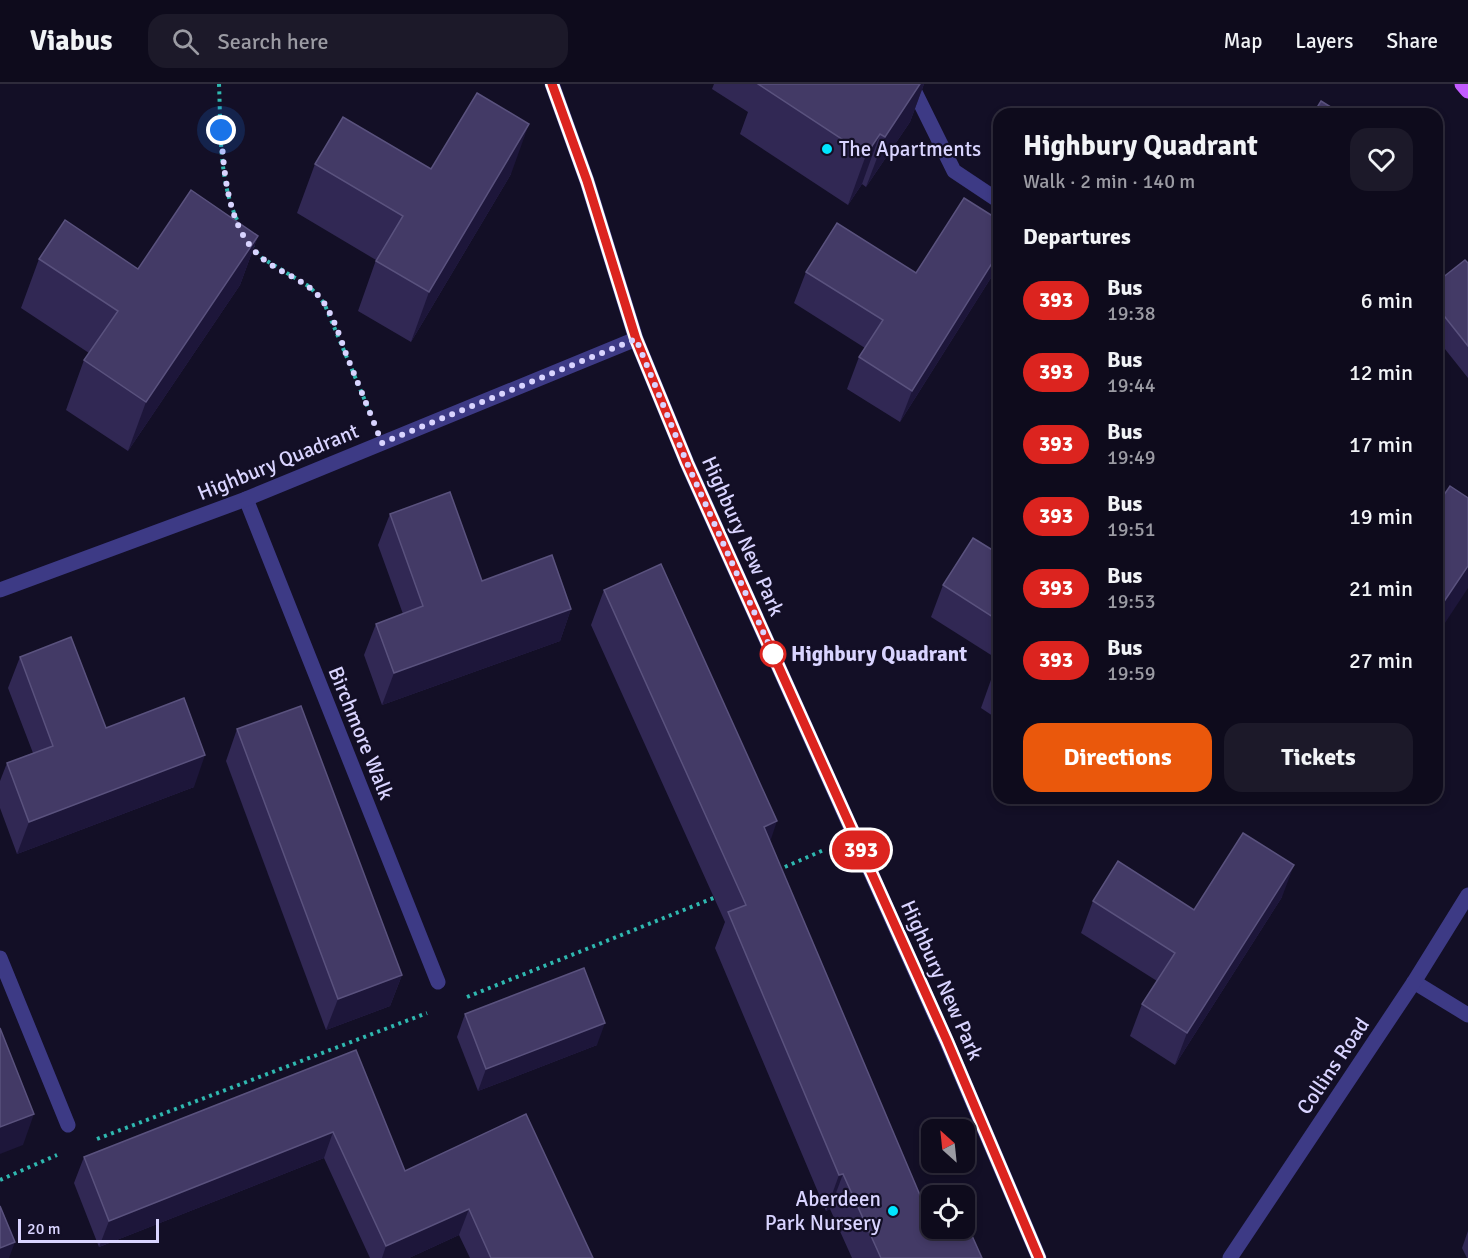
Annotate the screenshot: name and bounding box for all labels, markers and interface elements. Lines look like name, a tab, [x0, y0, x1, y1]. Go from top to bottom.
search box	[148, 14, 568, 68]
text: Viabus	[30, 24, 112, 58]
icon: search	[169, 25, 202, 58]
text: Search here	[217, 28, 328, 55]
text: Map	[1224, 28, 1262, 54]
text: Layers	[1295, 28, 1353, 54]
text: Share	[1386, 28, 1438, 54]
your location	[206, 115, 236, 145]
button: heart	[1350, 128, 1413, 191]
text: Highbury Quadrant	[1023, 129, 1258, 163]
place label: The Apartments	[839, 136, 981, 162]
marker: The Apartments	[820, 142, 834, 156]
text: Walk · 2 min · 140 m	[1023, 169, 1195, 194]
text: Departures	[1023, 223, 1131, 250]
text: Bus	[1107, 274, 1142, 301]
text: 393	[1039, 287, 1073, 313]
text: 6 min	[1361, 287, 1413, 314]
text: 19:38	[1107, 301, 1156, 326]
text: Bus	[1107, 346, 1142, 373]
text: 393	[1039, 359, 1073, 385]
text: 12 min	[1349, 359, 1413, 386]
text: 19:44	[1107, 373, 1156, 398]
street label: Highbury Quadrant	[194, 418, 362, 506]
text: Bus	[1107, 418, 1142, 445]
text: 393	[1039, 431, 1073, 457]
text: 17 min	[1349, 431, 1413, 458]
text: 19:49	[1107, 445, 1156, 470]
street label: Highbury New Park	[696, 452, 790, 620]
text: Bus	[1107, 490, 1142, 517]
text: 393	[1039, 503, 1073, 529]
text: 19 min	[1349, 503, 1413, 530]
text: 19:51	[1107, 517, 1156, 542]
text: Bus	[1107, 562, 1142, 589]
text: 393	[1039, 575, 1073, 601]
text: 21 min	[1349, 575, 1413, 602]
text: 19:53	[1107, 589, 1156, 614]
text: Bus	[1107, 634, 1142, 661]
marker: Highbury Quadrant	[760, 641, 786, 667]
place label: Highbury Quadrant	[791, 641, 967, 667]
text: 393	[1039, 647, 1073, 673]
text: 27 min	[1349, 647, 1413, 674]
text: 19:59	[1107, 661, 1156, 686]
street label: Birchmore Walk	[322, 662, 400, 804]
button: Directions	[1023, 723, 1212, 792]
button: Tickets	[1224, 723, 1413, 792]
line badge: 393	[826, 830, 896, 870]
text: 393	[844, 837, 878, 863]
street label: Highbury New Park	[895, 896, 989, 1064]
street label: Collins Road	[1291, 1013, 1375, 1119]
north arrow	[921, 1119, 975, 1173]
map controls	[921, 1119, 975, 1239]
button: locate	[921, 1185, 975, 1239]
place label: Aberdeen Park Nursery	[765, 1186, 881, 1236]
marker: Aberdeen Park Nursery	[886, 1204, 900, 1218]
scale bar	[18, 1216, 159, 1244]
text: 20 m	[27, 1219, 61, 1239]

